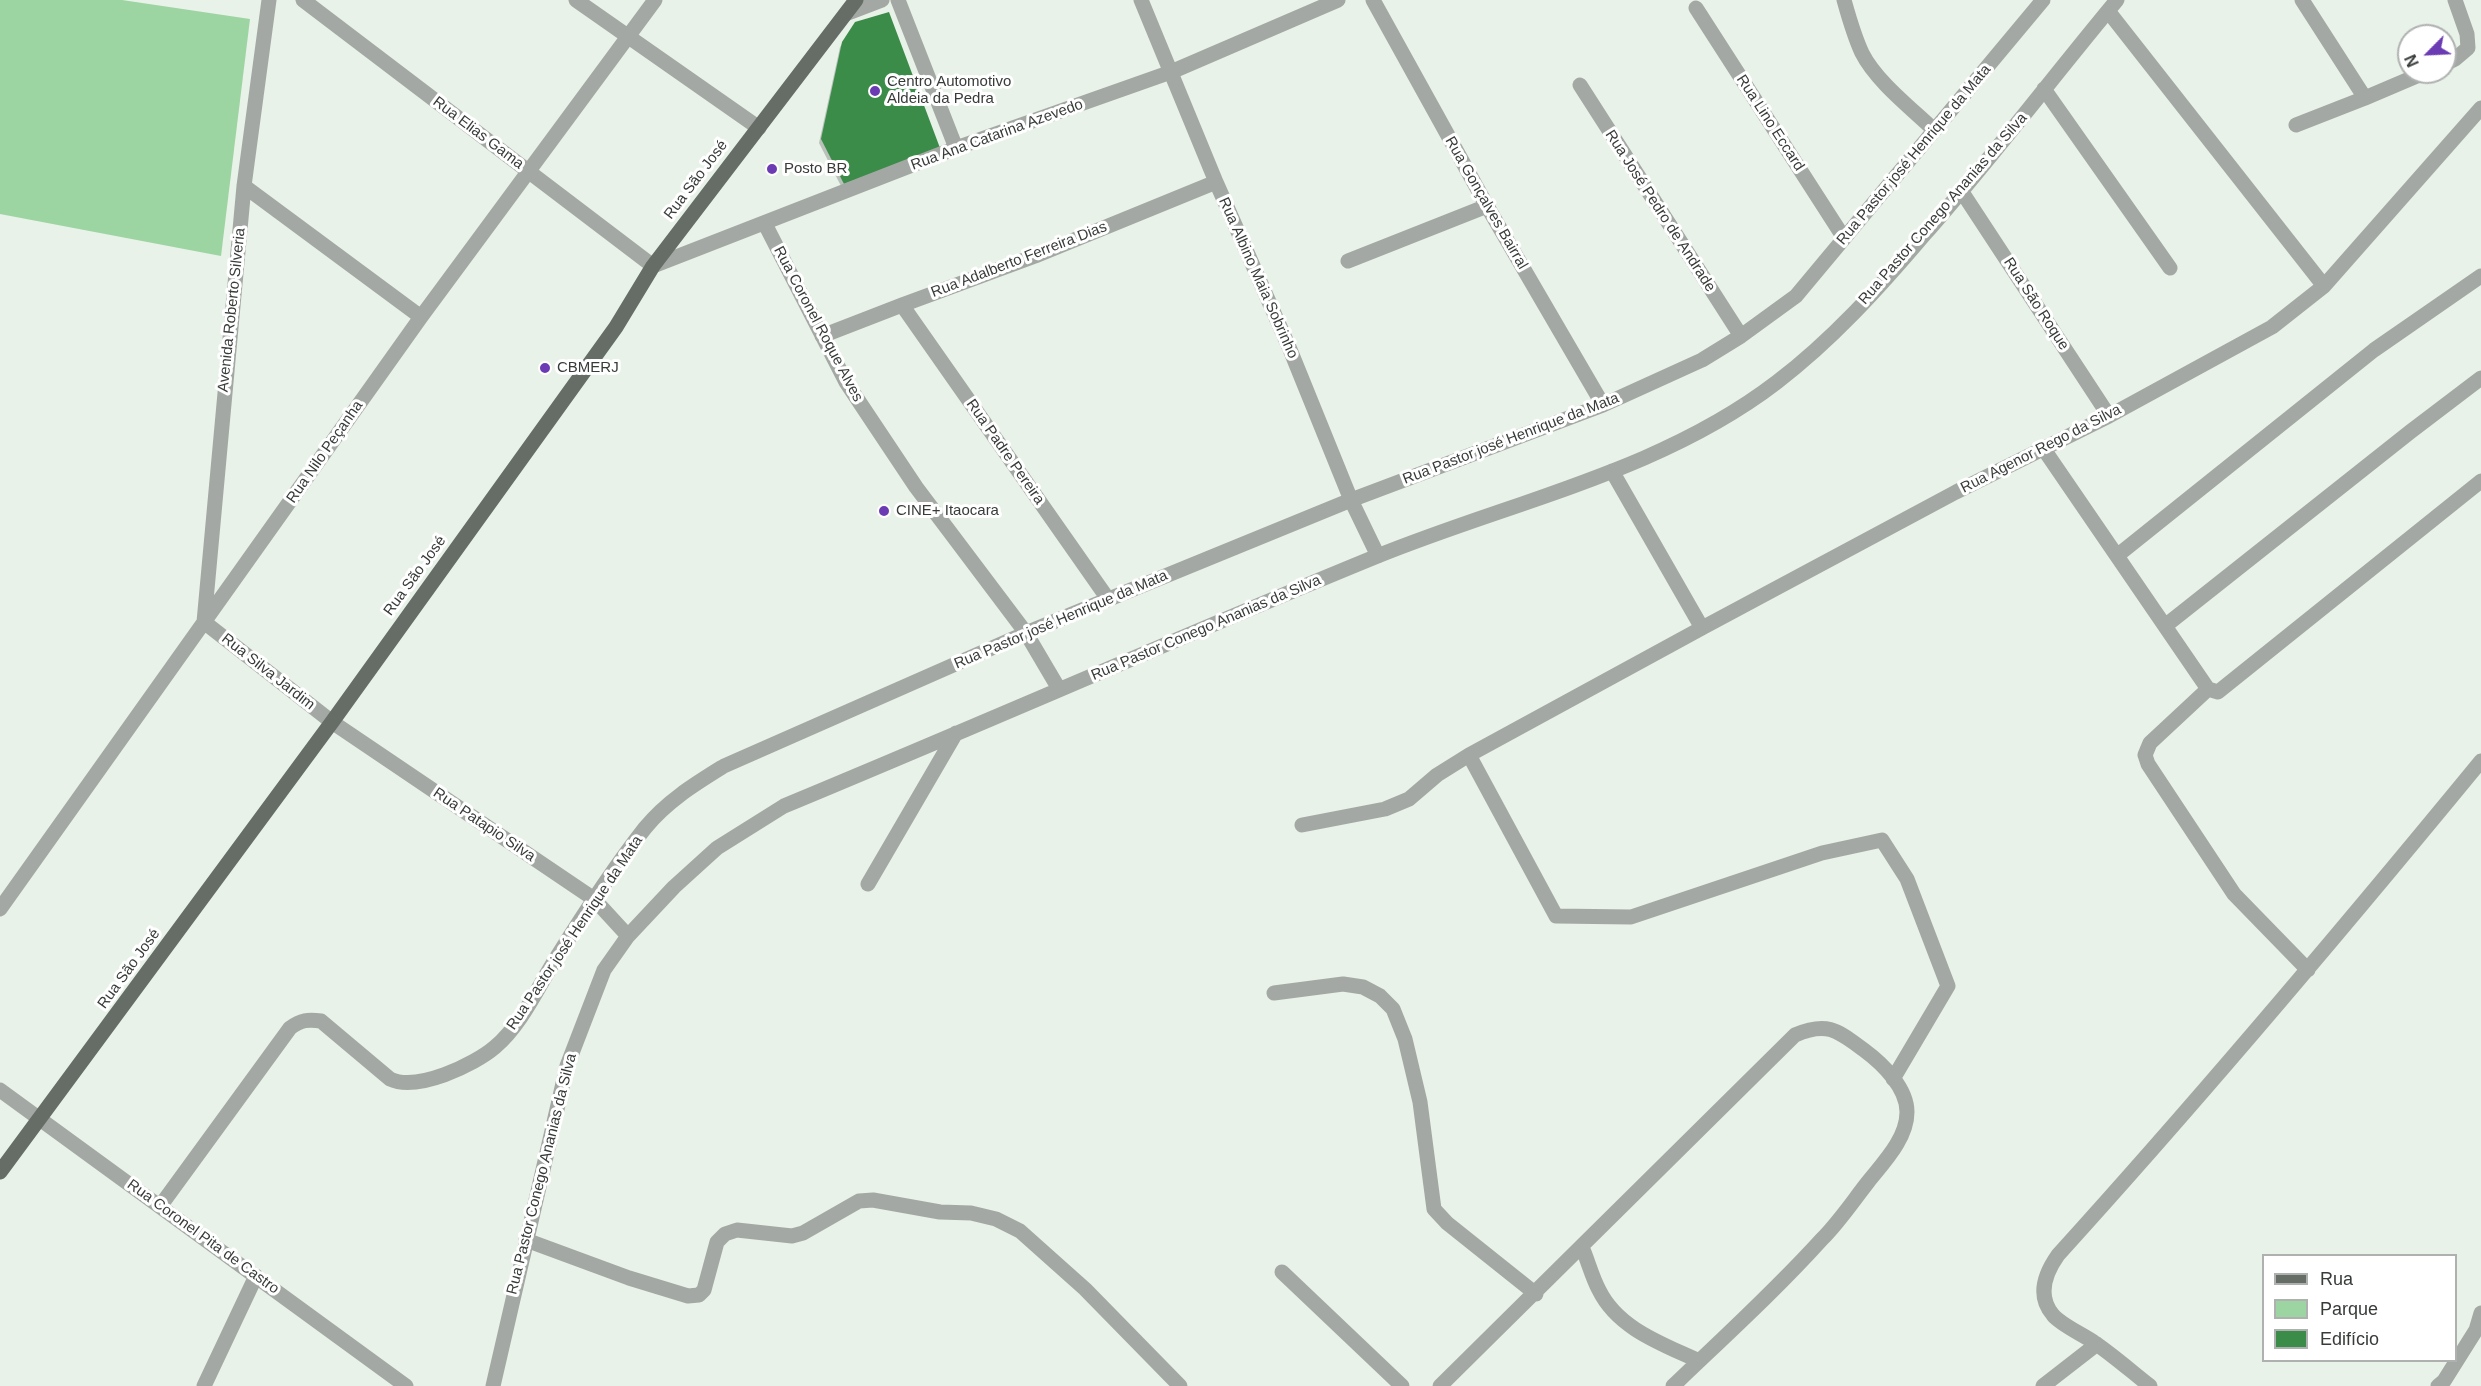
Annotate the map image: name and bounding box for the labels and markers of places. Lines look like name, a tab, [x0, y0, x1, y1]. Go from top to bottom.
place label: Centro Automotivo Aldeia da Pedra	[887, 73, 1011, 108]
marker: Centro Automotivo Aldeia da Pedra	[868, 84, 882, 98]
place label: Posto BR	[784, 160, 847, 178]
marker: Posto BR	[765, 162, 779, 176]
place label: CBMERJ	[557, 359, 619, 377]
marker: CBMERJ	[538, 361, 552, 375]
place label: CINE+ Itaocara	[896, 502, 999, 520]
marker: CINE+ Itaocara	[877, 504, 891, 518]

